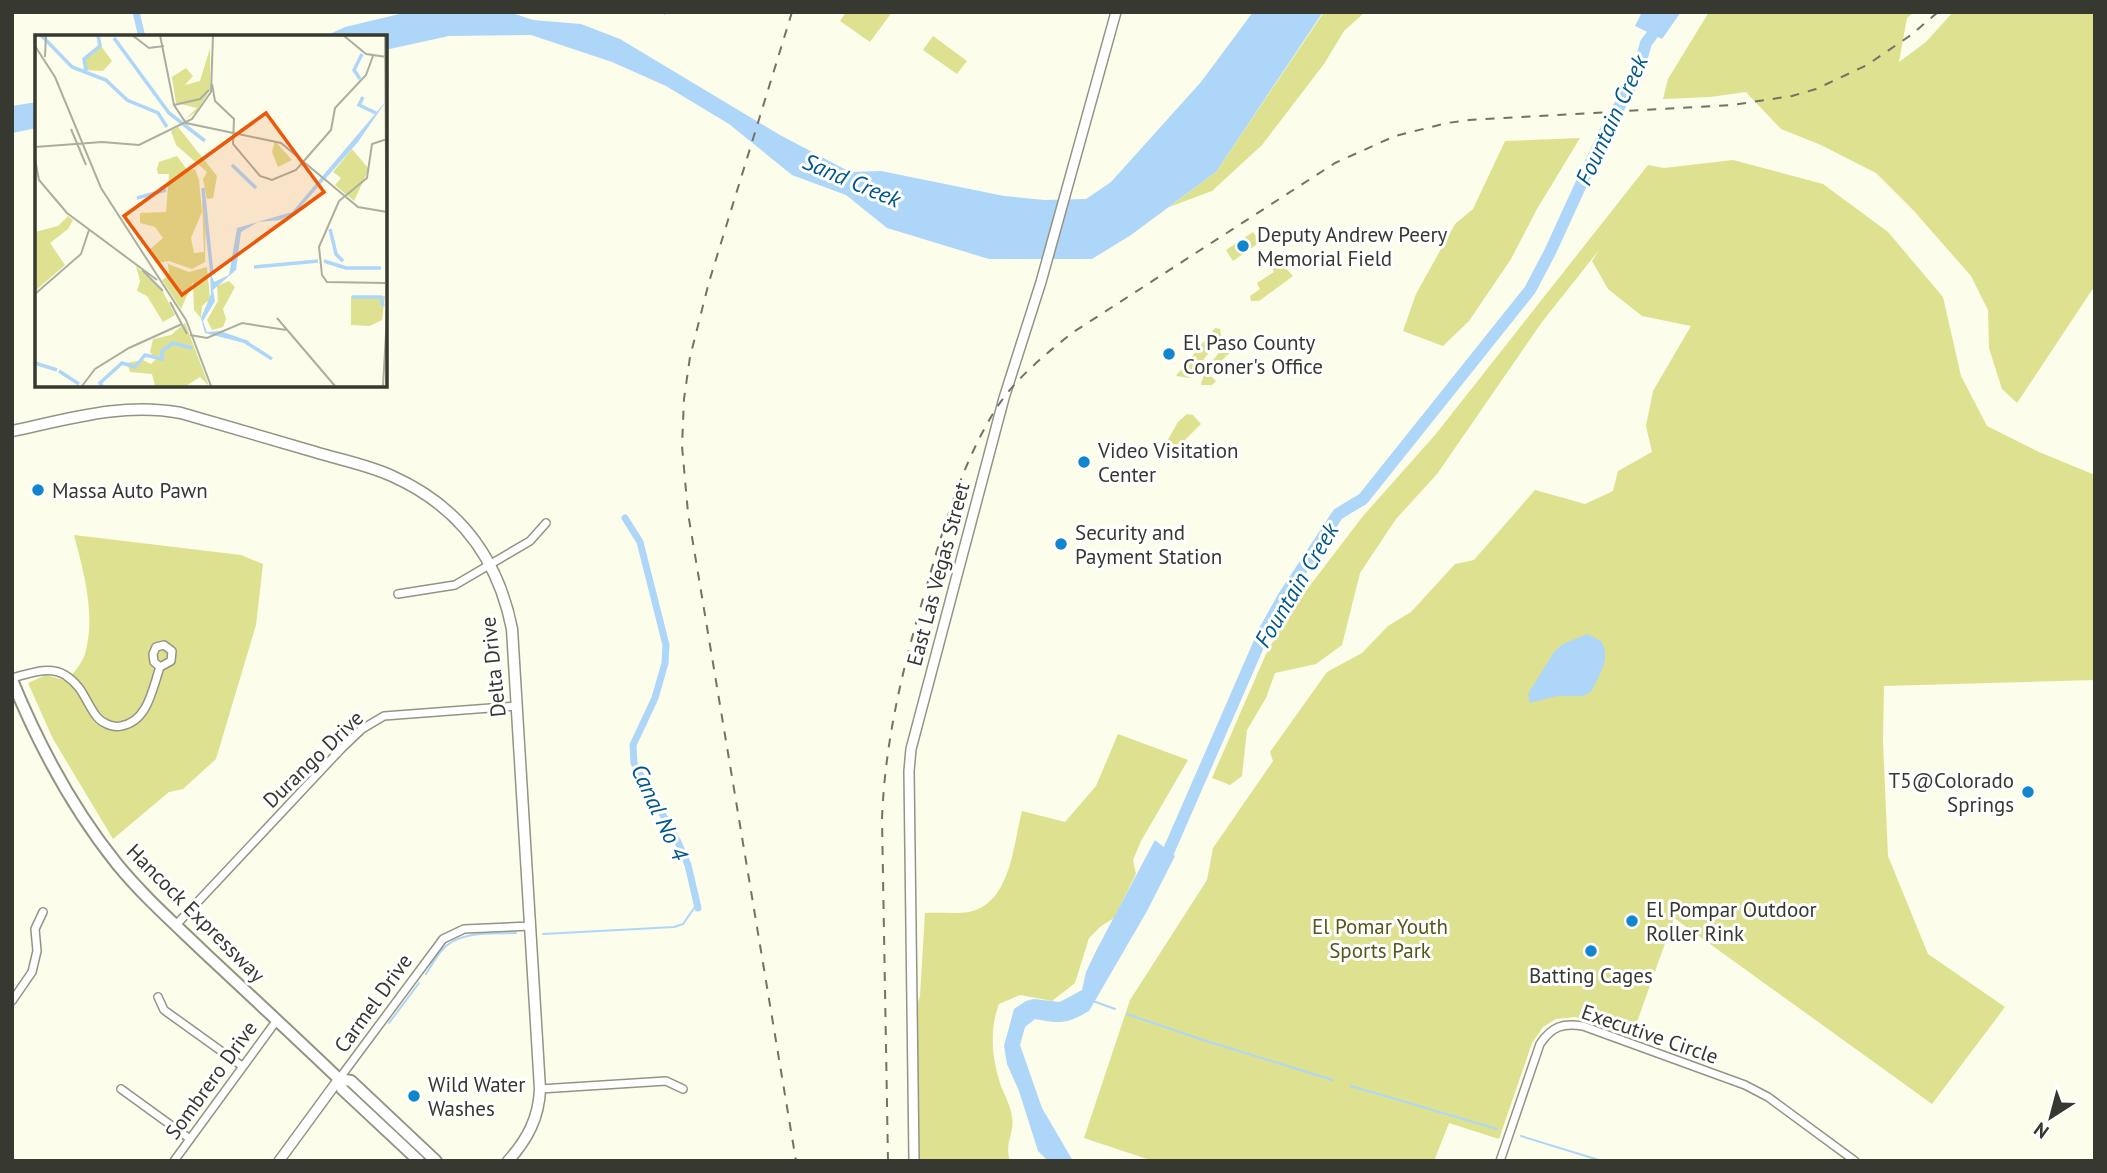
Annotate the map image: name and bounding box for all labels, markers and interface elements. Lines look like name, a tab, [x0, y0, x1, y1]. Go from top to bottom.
inset map	[35, 35, 387, 387]
water label: Fountain Creek	[1568, 49, 1654, 190]
water label: Sand Creek	[799, 146, 907, 214]
place label: Deputy Andrew Peery Memorial Field	[1257, 221, 1448, 272]
marker: Deputy Andrew Peery Memorial Field	[1235, 238, 1251, 254]
place label: El Paso County Coroner's Office	[1183, 329, 1323, 380]
marker: El Paso County Coroner's Office	[1161, 346, 1177, 362]
place label: Video Visitation Center	[1097, 437, 1239, 488]
marker: Video Visitation Center	[1076, 454, 1092, 470]
place label: Massa Auto Pawn	[52, 477, 208, 504]
street label: East Las Vegas Street	[901, 479, 975, 669]
marker: Massa Auto Pawn	[30, 482, 46, 498]
water label: Fountain Creek	[1248, 516, 1345, 652]
place label: Security and Payment Station	[1075, 519, 1222, 570]
marker: Security and Payment Station	[1053, 536, 1069, 552]
street label: Delta Drive	[474, 615, 512, 719]
street label: Durango Drive	[257, 704, 369, 814]
water label: Canal No 4	[625, 759, 695, 866]
place label: T5@Colorado Springs	[1889, 767, 2014, 818]
marker: T5@Colorado Springs	[2020, 784, 2036, 800]
street label: Hancock Expressway	[121, 838, 271, 988]
place label: El Pompar Outdoor Roller Rink	[1646, 896, 1817, 947]
park label: El Pomar Youth Sports Park	[1312, 913, 1448, 964]
marker: El Pompar Outdoor Roller Rink	[1624, 913, 1640, 929]
marker: Batting Cages	[1583, 943, 1599, 959]
street label: Carmel Drive	[328, 948, 418, 1058]
place label: Batting Cages	[1529, 962, 1653, 989]
street label: Executive Circle	[1578, 998, 1722, 1070]
street label: Sombrero Drive	[159, 1016, 263, 1144]
place label: Wild Water Washes	[428, 1071, 525, 1122]
north arrow	[2016, 1082, 2086, 1152]
marker: Wild Water Washes	[406, 1088, 422, 1104]
text: N	[2029, 1117, 2053, 1144]

